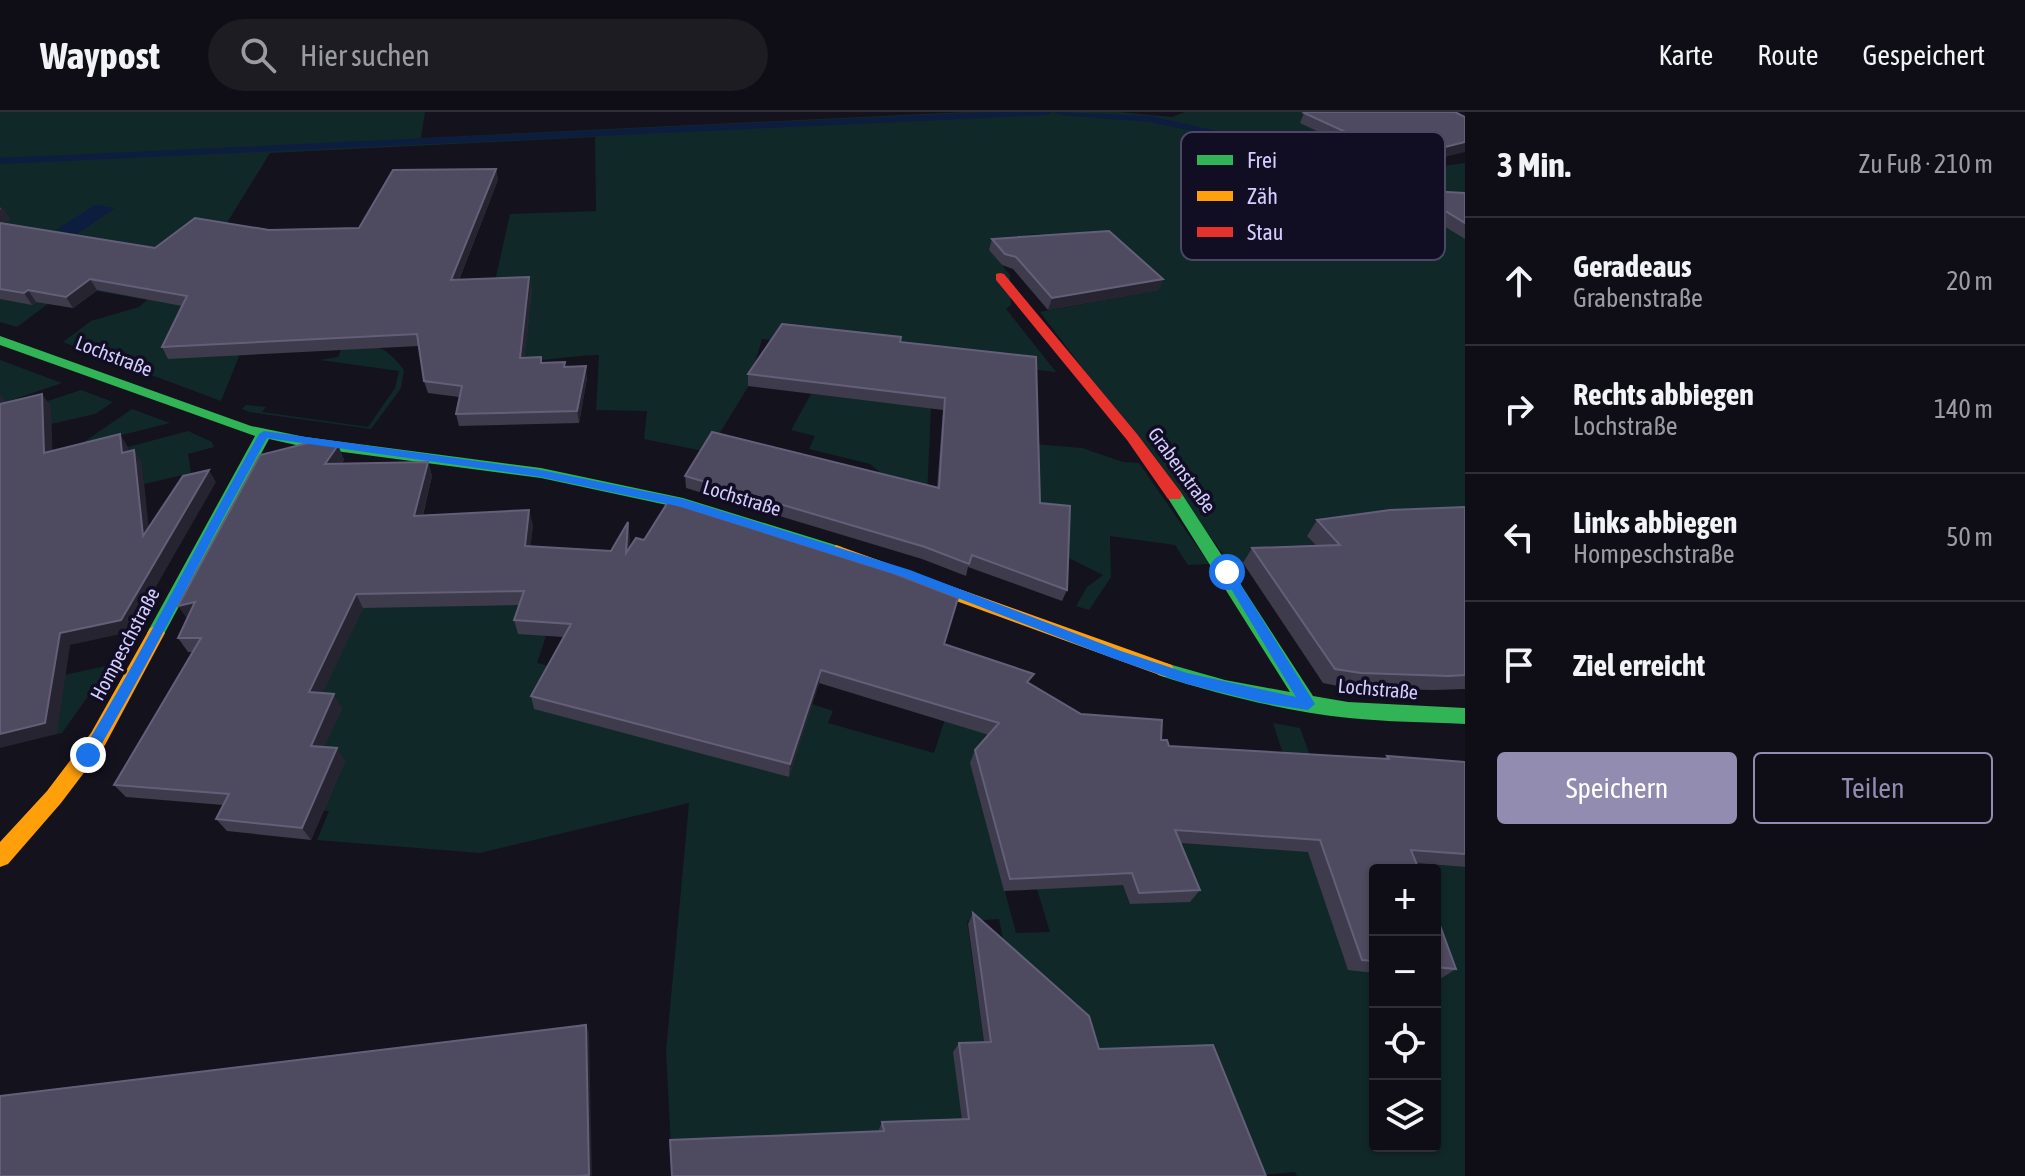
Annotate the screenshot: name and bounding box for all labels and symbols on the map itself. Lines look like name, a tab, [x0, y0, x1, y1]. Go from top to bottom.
legend	[1181, 132, 1445, 260]
text: Frei	[1247, 147, 1277, 173]
text: Zäh	[1247, 183, 1278, 209]
text: Stau	[1247, 219, 1283, 245]
street label: Lochstraße	[73, 330, 156, 381]
street label: Grabenstraße	[1144, 423, 1221, 517]
street label: Lochstraße	[700, 475, 784, 520]
route start	[1209, 554, 1245, 590]
street label: Hompeschstraße	[85, 584, 164, 704]
street label: Lochstraße	[1337, 674, 1419, 703]
route end	[70, 737, 106, 773]

